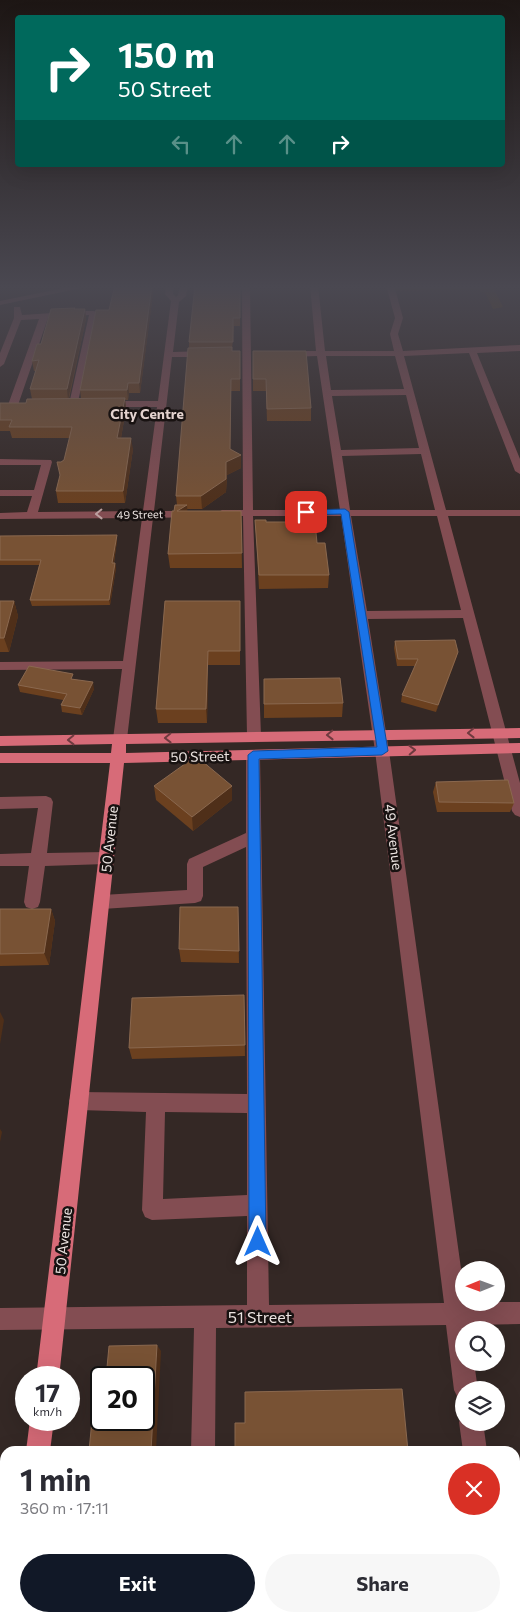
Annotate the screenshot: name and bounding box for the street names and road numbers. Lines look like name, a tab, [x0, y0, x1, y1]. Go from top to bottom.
street label: 49 Street	[117, 507, 164, 521]
street label: 50 Street	[170, 747, 230, 765]
street label: 49 Avenue	[382, 803, 406, 871]
street label: 50 Avenue	[97, 805, 121, 873]
street label: 50 Avenue	[51, 1207, 75, 1275]
street label: 51 Street	[228, 1307, 293, 1326]

